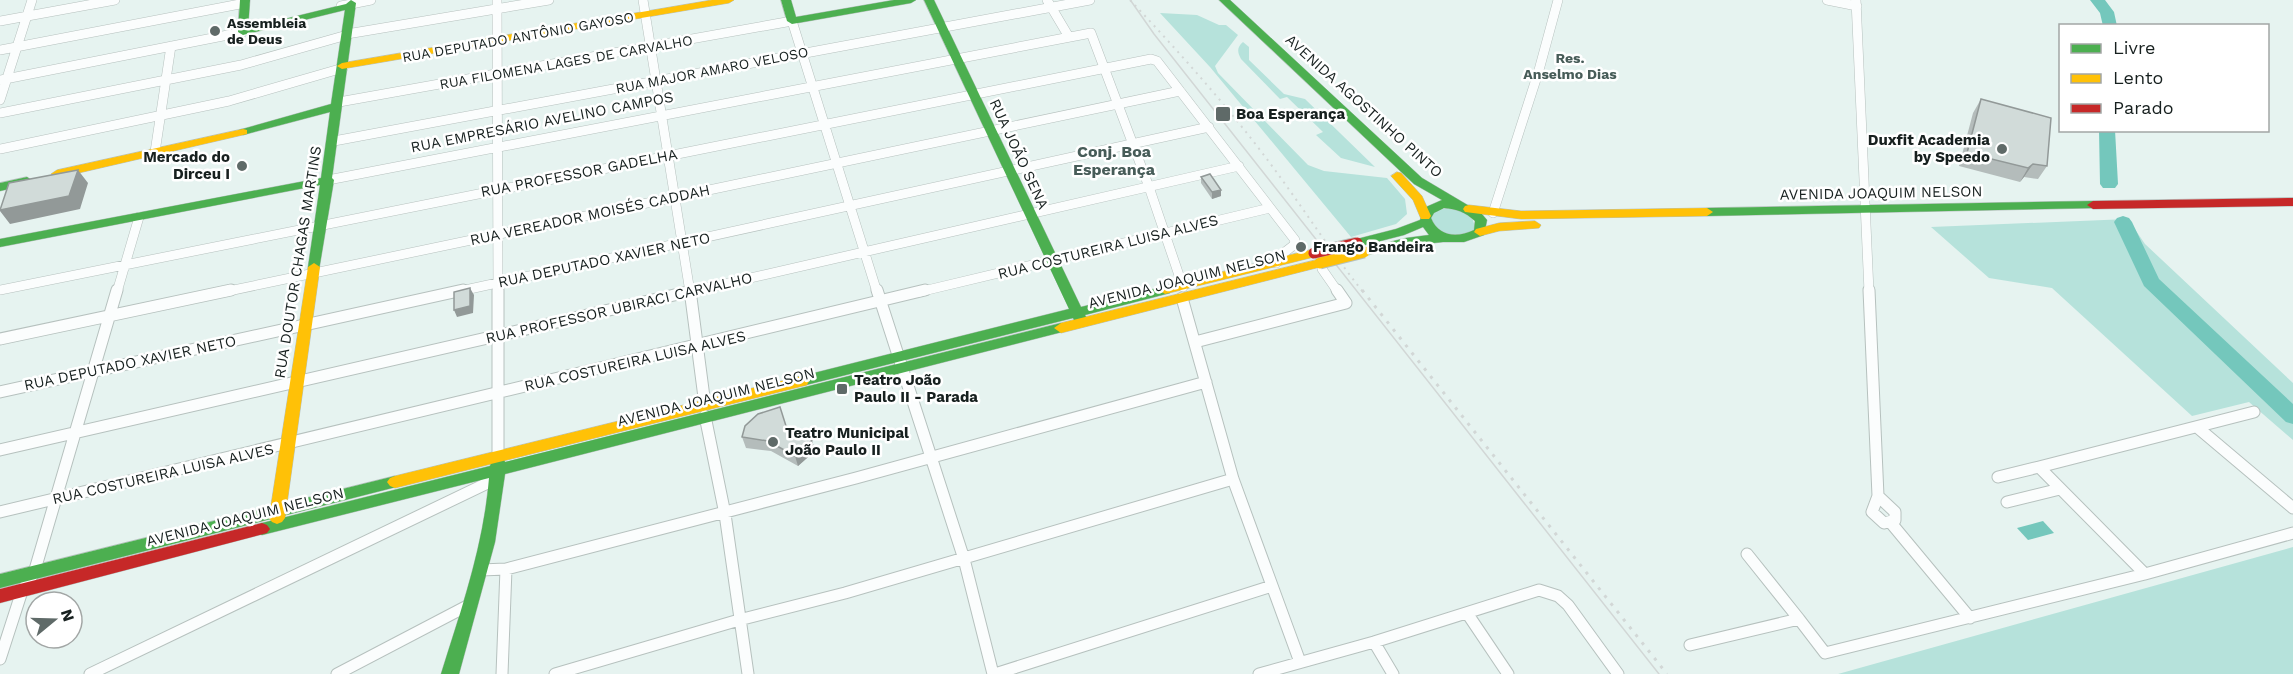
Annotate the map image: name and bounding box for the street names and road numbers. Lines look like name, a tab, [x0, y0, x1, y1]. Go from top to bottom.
street label: RUA DEPUTADO ANTÔNIO GAYOSO	[401, 9, 635, 65]
street label: AVENIDA AGOSTINHO PINTO	[1282, 31, 1446, 181]
street label: RUA FILOMENA LAGES DE CARVALHO	[438, 32, 694, 92]
street label: RUA MAJOR AMARO VELOSO	[614, 43, 810, 97]
street label: RUA EMPRESÁRIO AVELINO CAMPOS	[409, 88, 675, 156]
street label: RUA JOÃO SENA	[986, 96, 1052, 212]
street label: RUA DOUTOR CHAGAS MARTINS	[271, 144, 325, 380]
street label: RUA PROFESSOR GADELHA	[479, 145, 679, 201]
street label: RUA VEREADOR MOISÉS CADDAH	[468, 181, 712, 249]
street label: AVENIDA JOAQUIM NELSON	[1779, 182, 1983, 204]
street label: RUA COSTUREIRA LUISA ALVES	[996, 211, 1220, 283]
street label: RUA DEPUTADO XAVIER NETO	[496, 229, 712, 291]
street label: AVENIDA JOAQUIM NELSON	[1086, 246, 1288, 312]
street label: RUA PROFESSOR UBIRACI CARVALHO	[484, 268, 754, 348]
street label: RUA COSTUREIRA LUISA ALVES	[523, 327, 747, 395]
street label: RUA DEPUTADO XAVIER NETO	[22, 332, 238, 394]
street label: AVENIDA JOAQUIM NELSON	[615, 364, 817, 430]
street label: RUA COSTUREIRA LUISA ALVES	[51, 440, 275, 508]
street label: AVENIDA JOAQUIM NELSON	[144, 484, 346, 550]

